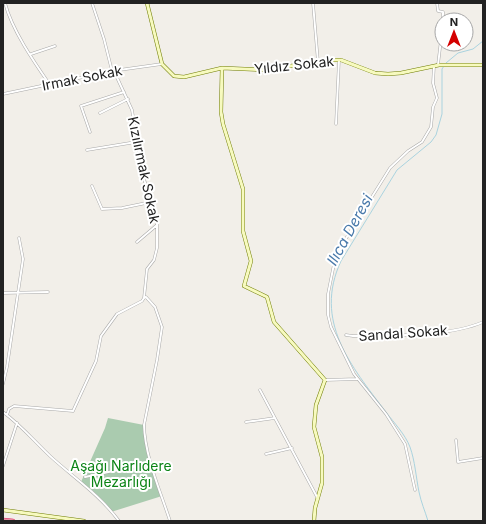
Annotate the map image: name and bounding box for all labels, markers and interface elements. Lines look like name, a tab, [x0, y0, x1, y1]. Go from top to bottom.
north arrow	[434, 12, 474, 52]
text: N	[450, 15, 458, 29]
street label: Yıldız Sokak	[253, 52, 335, 77]
street label: Irmak Sokak	[40, 61, 124, 94]
street label: Kızılırmak Sokak	[125, 115, 164, 225]
water label: Ilıca Deresi	[322, 191, 377, 269]
street label: Sandal Sokak	[358, 321, 449, 344]
park label: Aşağı Narlıdere Mezarlığı	[70, 457, 172, 490]

